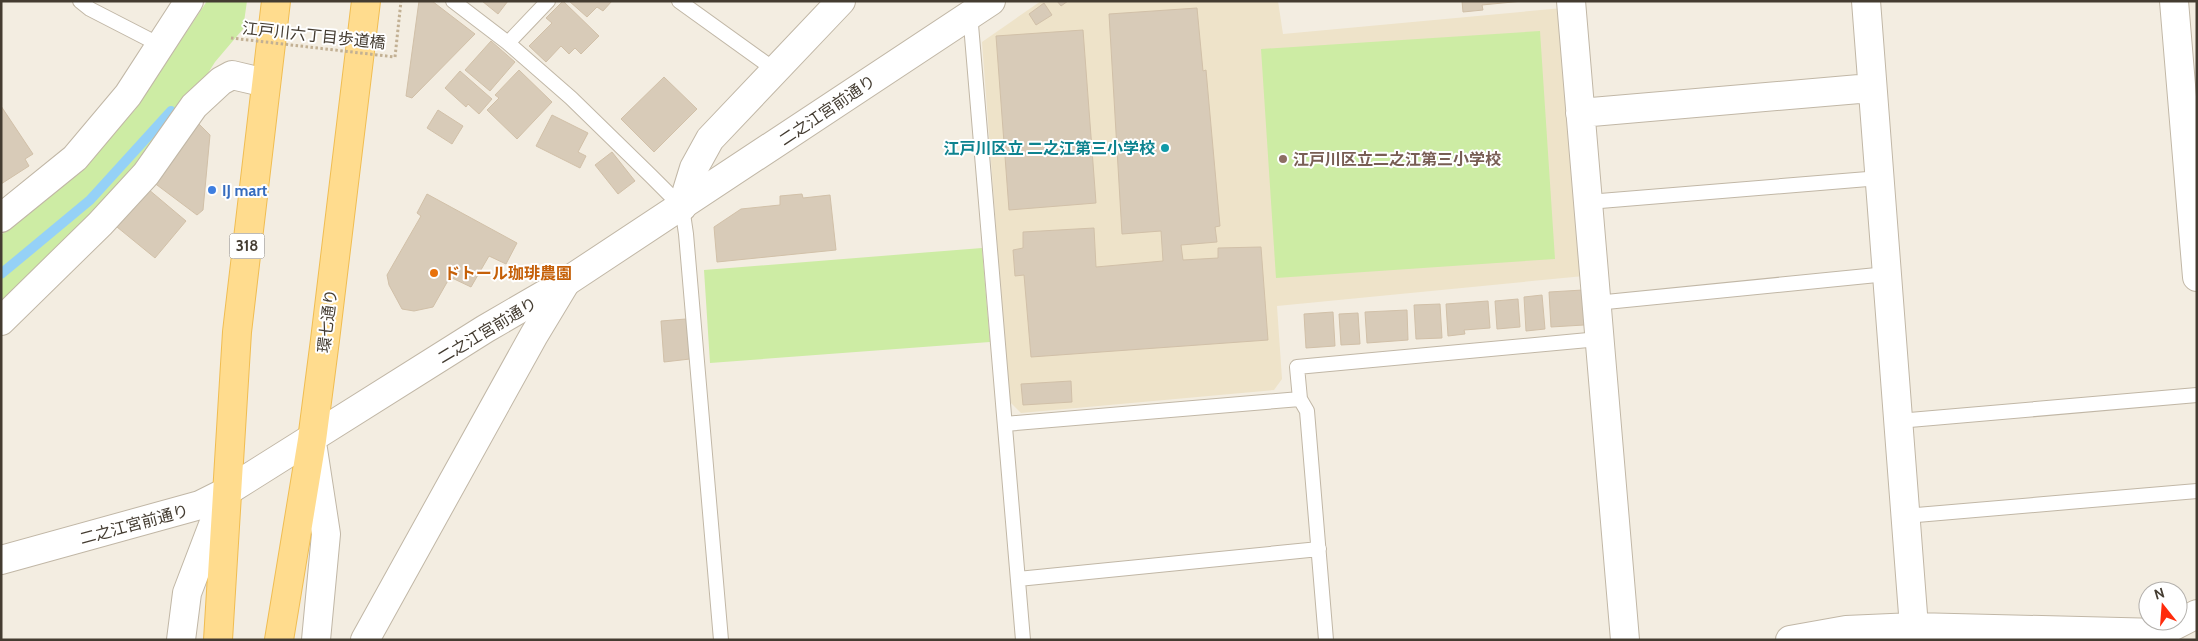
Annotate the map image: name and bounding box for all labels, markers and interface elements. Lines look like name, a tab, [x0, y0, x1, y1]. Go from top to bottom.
street label: 江戸川六丁目歩道橋	[241, 19, 387, 52]
street label: 二之江宮前通り	[776, 71, 879, 150]
place label: 江戸川区立 二之江第三小学校	[943, 139, 1155, 158]
marker: 江戸川区立 二之江第三小学校	[1159, 142, 1171, 154]
place label: 江戸川区立二之江第三小学校	[1293, 150, 1501, 169]
marker: 江戸川区立二之江第三小学校	[1277, 153, 1289, 165]
place label: IJ mart	[222, 181, 268, 200]
marker: IJ mart	[206, 184, 218, 196]
road number: 318	[230, 234, 264, 258]
place label: ドトール珈琲農園	[444, 264, 572, 283]
marker: ドトール珈琲農園	[428, 267, 440, 279]
street label: 環七通り	[314, 288, 341, 354]
street label: 二之江宮前通り	[434, 293, 540, 367]
street label: 二之江宮前通り	[78, 501, 191, 548]
north arrow	[2138, 581, 2188, 631]
text: N	[2152, 584, 2167, 604]

